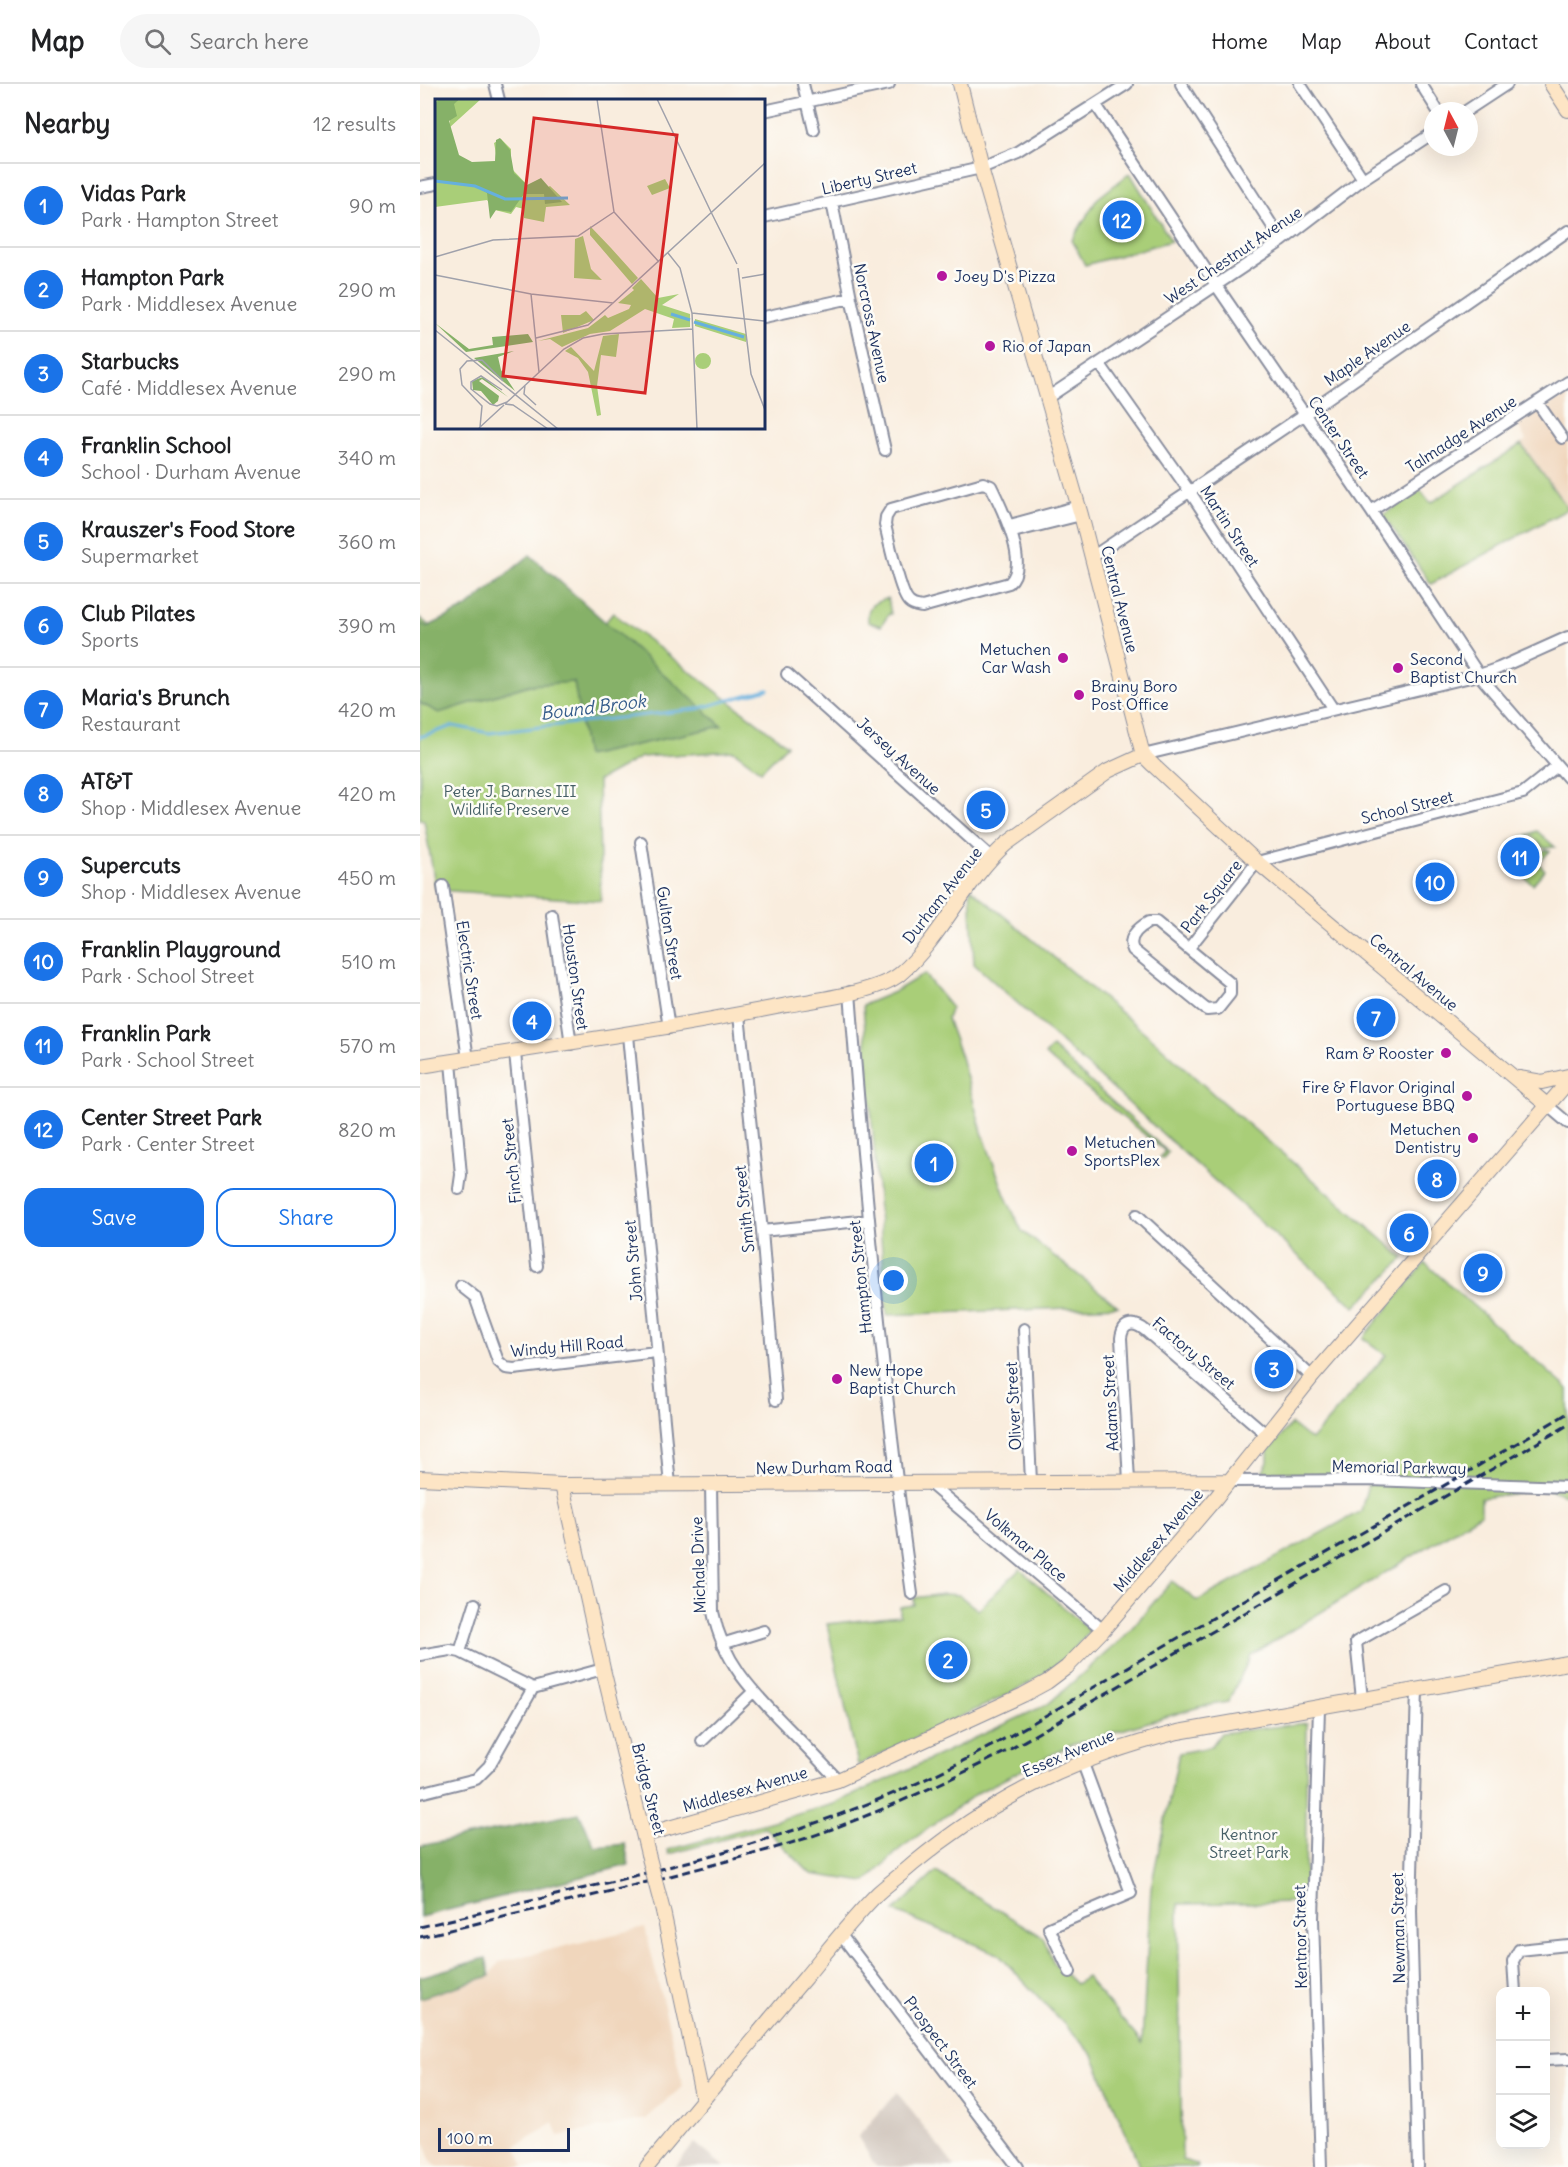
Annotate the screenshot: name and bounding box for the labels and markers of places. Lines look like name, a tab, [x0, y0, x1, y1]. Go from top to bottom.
pin: 12	[1102, 198, 1142, 242]
place label: Joey D's Pizza	[954, 266, 1056, 286]
marker: Joey D's Pizza	[935, 269, 949, 283]
place label: Rio of Japan	[1002, 336, 1091, 356]
marker: Rio of Japan	[983, 339, 997, 353]
place label: Metuchen Car Wash	[980, 639, 1051, 677]
place label: Second Baptist Church	[1410, 649, 1517, 687]
marker: Metuchen Car Wash	[1056, 651, 1070, 665]
marker: Second Baptist Church	[1391, 661, 1405, 675]
place label: Brainy Boro Post Office	[1091, 676, 1177, 714]
marker: Brainy Boro Post Office	[1072, 688, 1086, 702]
pin: 5	[966, 788, 1006, 832]
pin: 11	[1500, 834, 1540, 880]
pin: 10	[1416, 860, 1454, 904]
pin: 7	[1356, 996, 1396, 1040]
pin: 4	[512, 998, 552, 1044]
place label: Ram & Rooster	[1325, 1043, 1434, 1063]
marker: Ram & Rooster	[1439, 1046, 1453, 1060]
place label: Fire & Flavor Original Portuguese BBQ	[1302, 1077, 1455, 1115]
marker: Fire & Flavor Original Portuguese BBQ	[1460, 1089, 1474, 1103]
place label: Metuchen Dentistry	[1390, 1119, 1461, 1157]
marker: Metuchen Dentistry	[1466, 1131, 1480, 1145]
place label: Metuchen SportsPlex	[1084, 1132, 1160, 1170]
pin: 1	[914, 1140, 954, 1186]
marker: Metuchen SportsPlex	[1065, 1144, 1079, 1158]
pin: 8	[1418, 1156, 1456, 1202]
pin: 6	[1390, 1210, 1428, 1256]
pin: 9	[1464, 1250, 1502, 1296]
pin: 3	[1254, 1346, 1294, 1392]
place label: New Hope Baptist Church	[849, 1360, 956, 1398]
marker: New Hope Baptist Church	[830, 1372, 844, 1386]
pin: 2	[928, 1638, 968, 1682]

